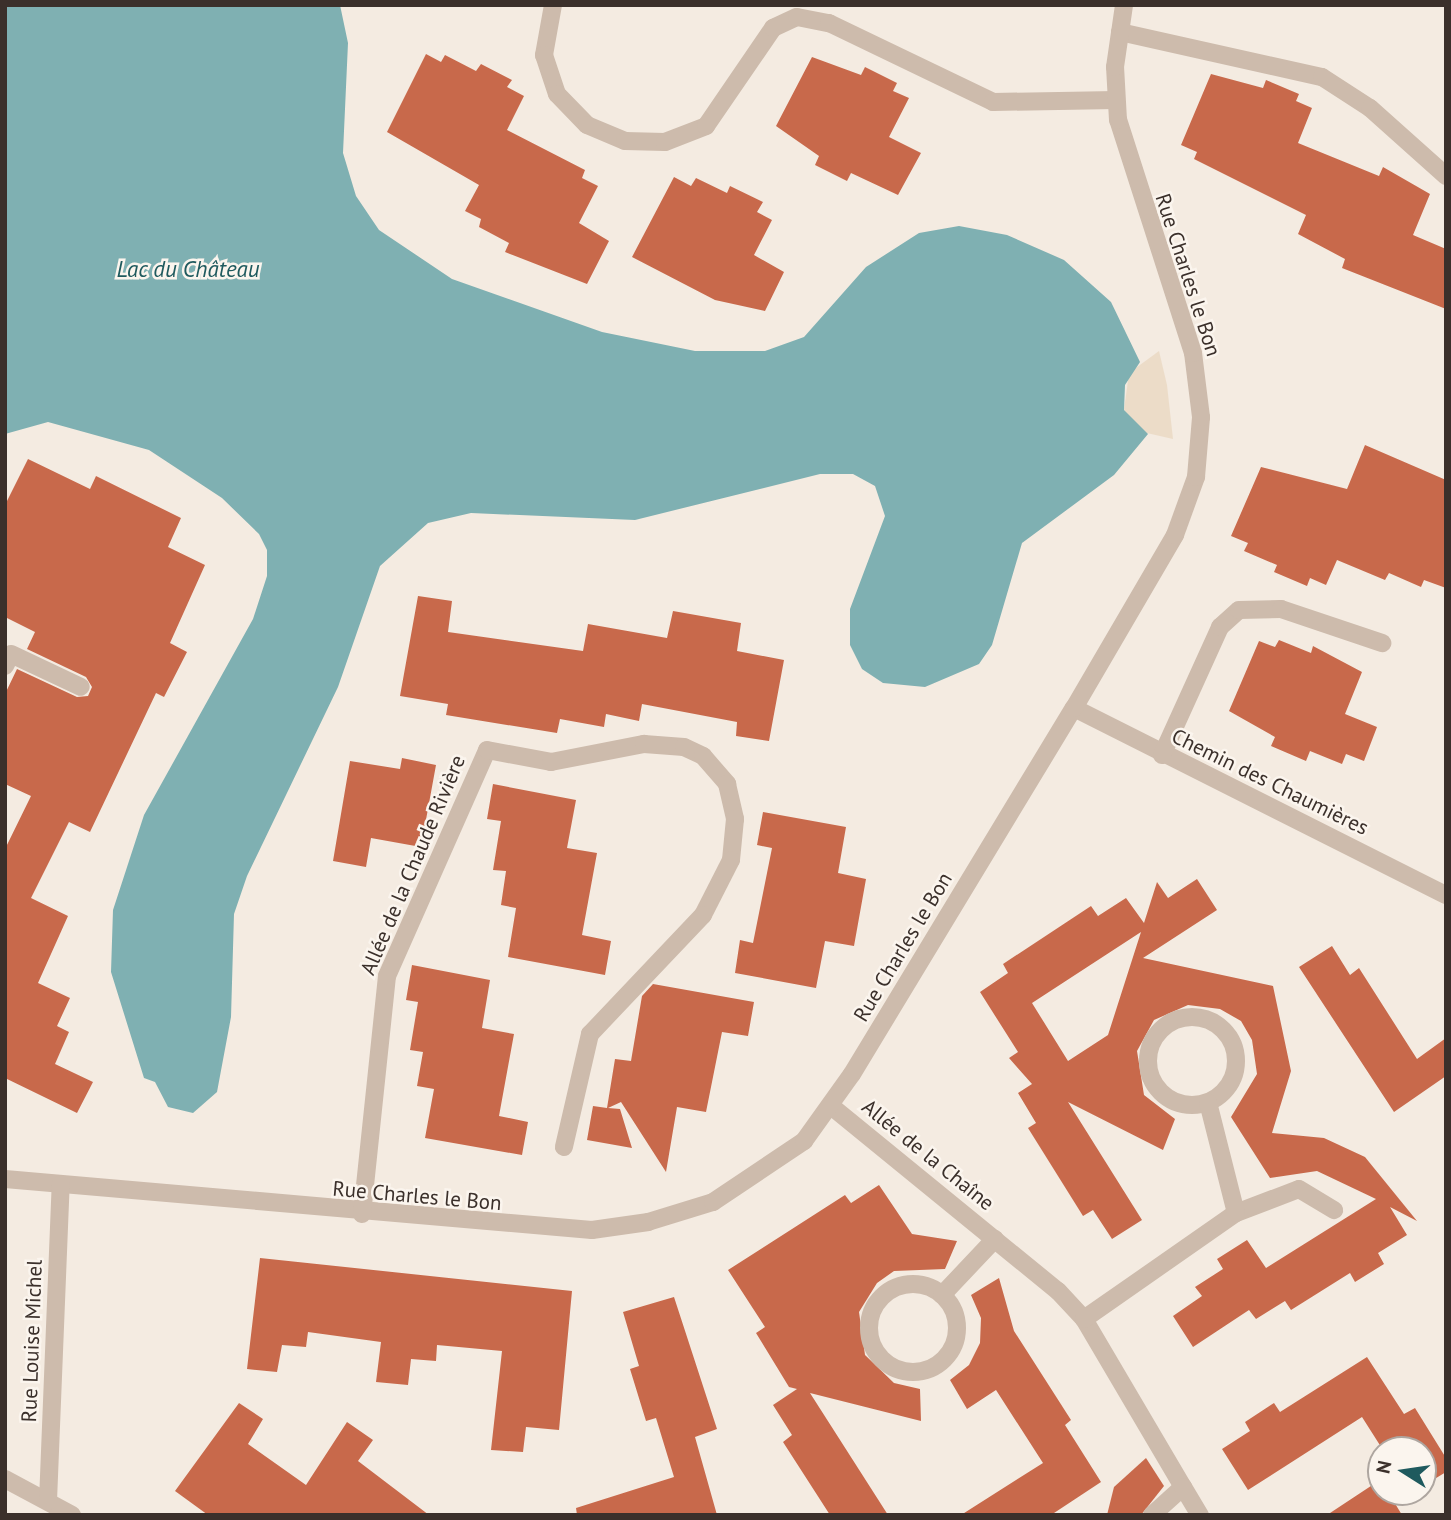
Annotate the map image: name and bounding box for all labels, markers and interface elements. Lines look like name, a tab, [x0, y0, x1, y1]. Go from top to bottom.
street label: Rue Charles le Bon	[1150, 190, 1226, 360]
water label: Lac du Château	[116, 255, 260, 283]
street label: Chemin des Chaumières	[1168, 723, 1372, 841]
street label: Allée de la Chaude Rivière	[355, 751, 471, 979]
street label: Rue Charles le Bon	[849, 868, 957, 1026]
street label: Allée de la Chaîne	[857, 1094, 999, 1216]
street label: Rue Charles le Bon	[331, 1176, 503, 1216]
street label: Rue Louise Michel	[17, 1259, 47, 1423]
north arrow	[1367, 1436, 1437, 1506]
text: N	[1370, 1458, 1396, 1476]

